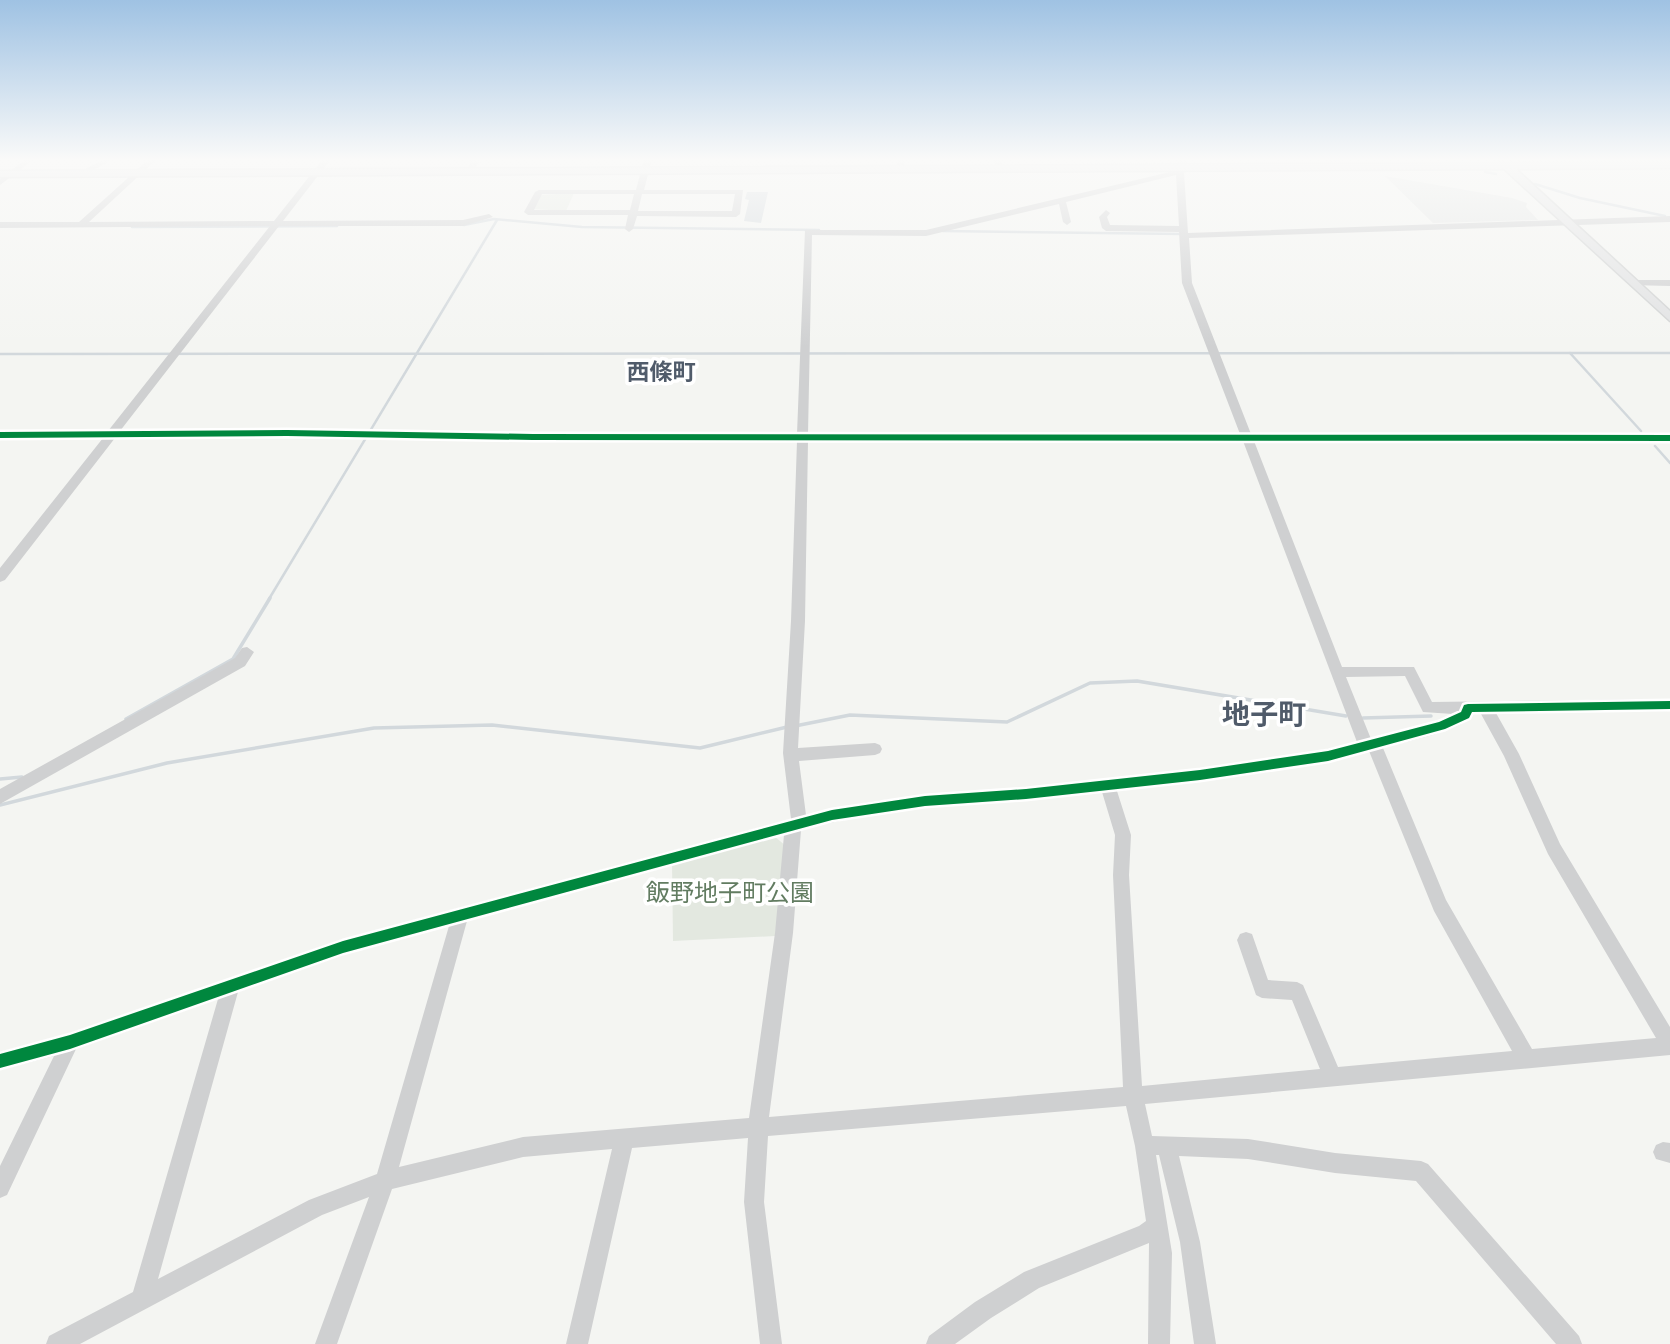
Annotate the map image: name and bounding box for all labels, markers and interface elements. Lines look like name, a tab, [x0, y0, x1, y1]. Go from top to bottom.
district label: 西條町	[627, 359, 696, 386]
district label: 地子町	[1222, 698, 1306, 731]
park label: 飯野地子町公園	[646, 879, 814, 907]

